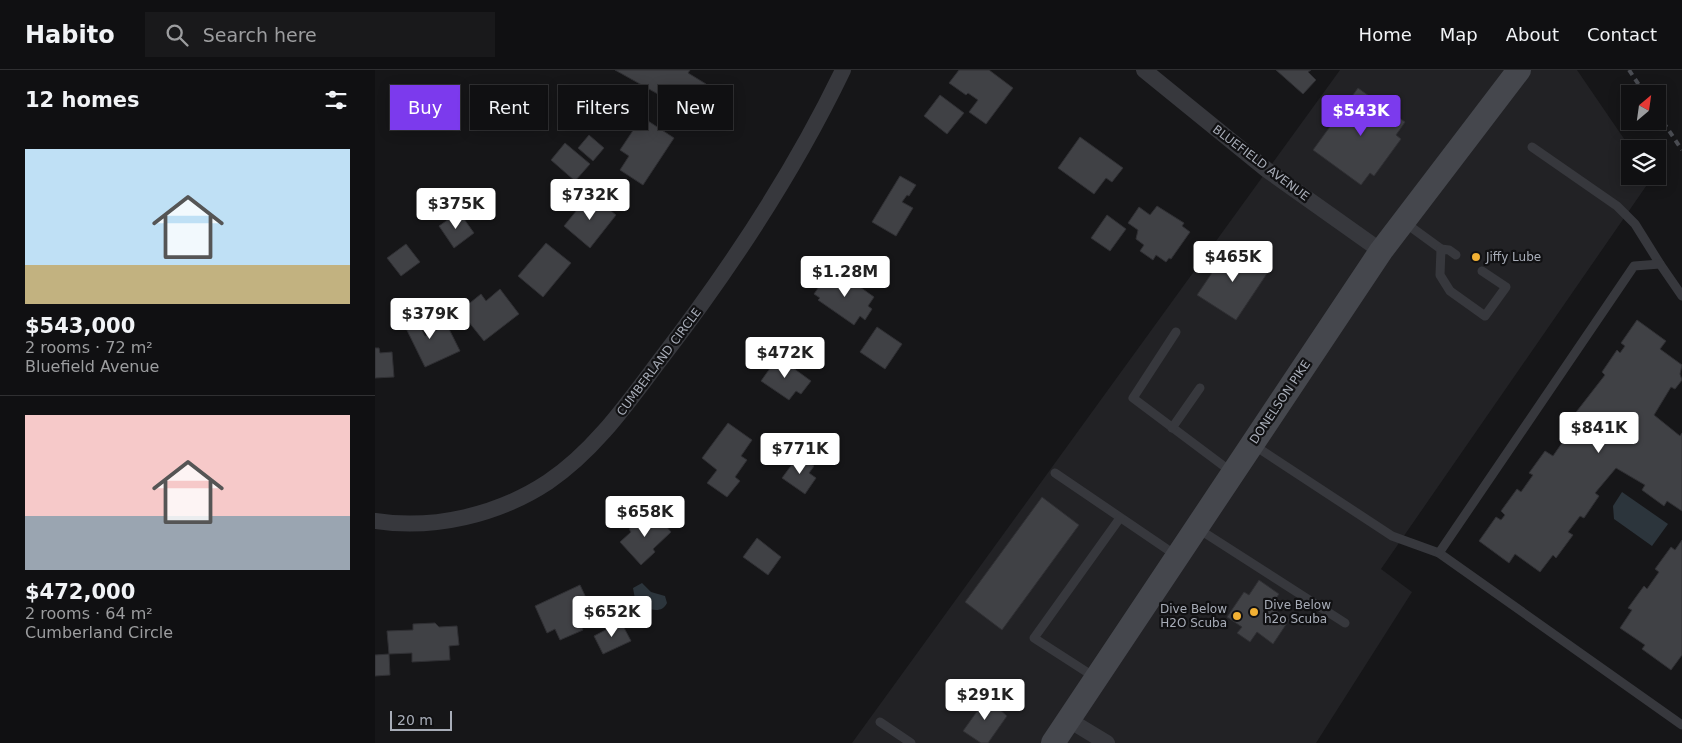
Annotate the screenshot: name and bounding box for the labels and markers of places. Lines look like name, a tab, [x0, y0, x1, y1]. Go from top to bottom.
pin: $543K	[1326, 94, 1396, 137]
pin: $732K	[555, 178, 625, 221]
pin: $375K	[421, 188, 491, 230]
pin: $465K	[1198, 240, 1268, 283]
place label: Jiffy Lube	[1485, 250, 1541, 264]
marker: Jiffy Lube	[1470, 251, 1482, 263]
pin: $1.28M	[804, 256, 886, 298]
pin: $379K	[395, 298, 465, 340]
pin: $472K	[750, 336, 820, 379]
pin: $841K	[1564, 412, 1634, 454]
pin: $771K	[765, 432, 835, 475]
pin: $658K	[610, 496, 680, 538]
pin: $652K	[577, 596, 647, 638]
place label: Dive Below h2o Scuba	[1264, 598, 1331, 626]
place label: Dive Below H2O Scuba	[1160, 602, 1227, 630]
marker: Dive Below h2o Scuba	[1248, 606, 1260, 618]
marker: Dive Below H2O Scuba	[1231, 610, 1243, 622]
pin: $291K	[950, 678, 1020, 721]

